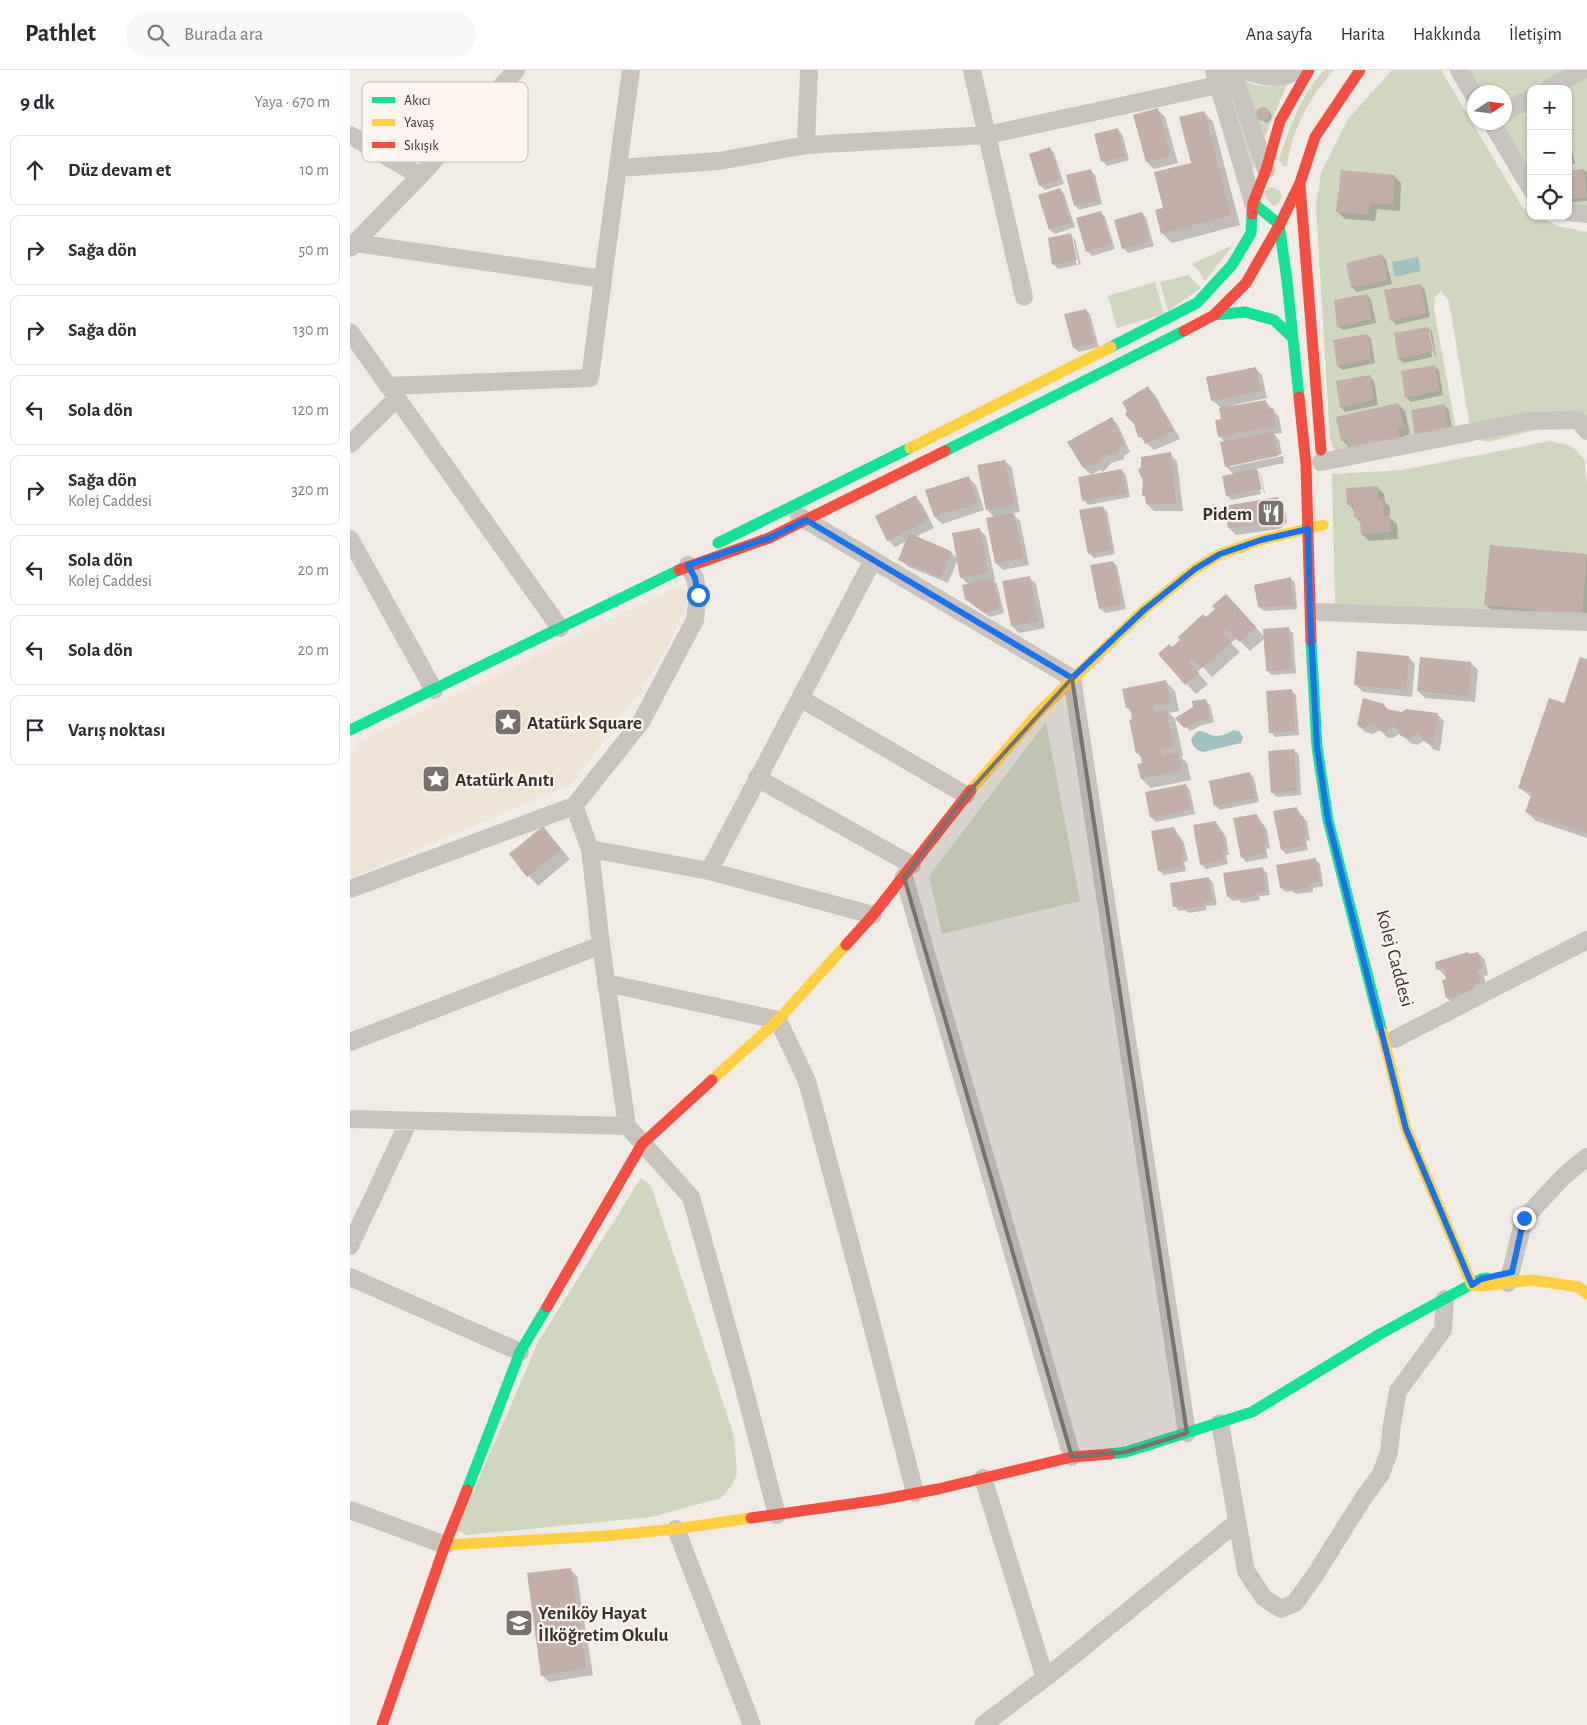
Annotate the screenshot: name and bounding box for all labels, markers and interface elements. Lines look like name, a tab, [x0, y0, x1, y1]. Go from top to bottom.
search box	[126, 12, 476, 57]
icon: search	[144, 21, 172, 49]
text: Pathlet	[25, 22, 96, 46]
text: Burada ara	[184, 25, 263, 44]
text: Ana sayfa	[1246, 26, 1313, 44]
text: Harita	[1341, 26, 1385, 44]
text: Hakkında	[1413, 26, 1481, 44]
text: İletişim	[1509, 26, 1562, 44]
legend	[362, 82, 528, 162]
north arrow	[1467, 85, 1512, 130]
map controls	[1527, 85, 1572, 220]
button: +	[1527, 85, 1572, 130]
text: 9 dk	[20, 92, 55, 113]
text: Yaya · 670 m	[254, 94, 330, 110]
text: Akıcı	[404, 94, 431, 108]
text: Yavaş	[404, 116, 434, 130]
button: −	[1527, 130, 1572, 175]
text: Sıkışık	[404, 139, 439, 153]
icon: ahead	[21, 156, 49, 184]
text: Düz devam et	[68, 161, 171, 180]
text: 10 m	[300, 162, 329, 178]
button: locate	[1527, 175, 1572, 220]
icon: right	[21, 236, 49, 264]
text: Sağa dön	[68, 241, 137, 260]
text: 50 m	[298, 242, 329, 258]
icon: right	[21, 316, 49, 344]
text: Sağa dön	[68, 321, 137, 340]
text: 130 m	[293, 322, 329, 338]
icon: left	[21, 396, 49, 424]
text: Sola dön	[68, 401, 133, 420]
text: 120 m	[292, 402, 329, 418]
text: Sağa dön	[68, 471, 137, 490]
icon: right	[21, 476, 49, 504]
text: 320 m	[291, 482, 329, 498]
text: Kolej Caddesi	[68, 493, 152, 509]
restaurant icon: Pidem	[1256, 498, 1286, 528]
place label: Pidem	[1202, 505, 1252, 524]
text: Sola dön	[68, 551, 133, 570]
icon: left	[21, 556, 49, 584]
text: 20 m	[298, 562, 329, 578]
text: Kolej Caddesi	[68, 573, 152, 589]
route start	[687, 584, 710, 607]
icon: left	[21, 636, 49, 664]
text: Sola dön	[68, 641, 133, 660]
text: 20 m	[298, 642, 329, 658]
place icon: Atatürk Square	[493, 707, 523, 737]
place label: Atatürk Square	[527, 714, 642, 733]
icon: arrive	[21, 716, 49, 744]
text: Varış noktası	[68, 721, 166, 740]
place icon: Atatürk Anıtı	[421, 764, 451, 794]
place label: Atatürk Anıtı	[455, 771, 554, 790]
street label: Kolej Caddesi	[1372, 908, 1417, 1009]
route end	[1513, 1207, 1536, 1230]
place label: Yeniköy Hayat İlköğretim Okulu	[538, 1604, 669, 1645]
school or university icon: Yeniköy Hayat İlköğretim Okulu	[504, 1608, 534, 1638]

